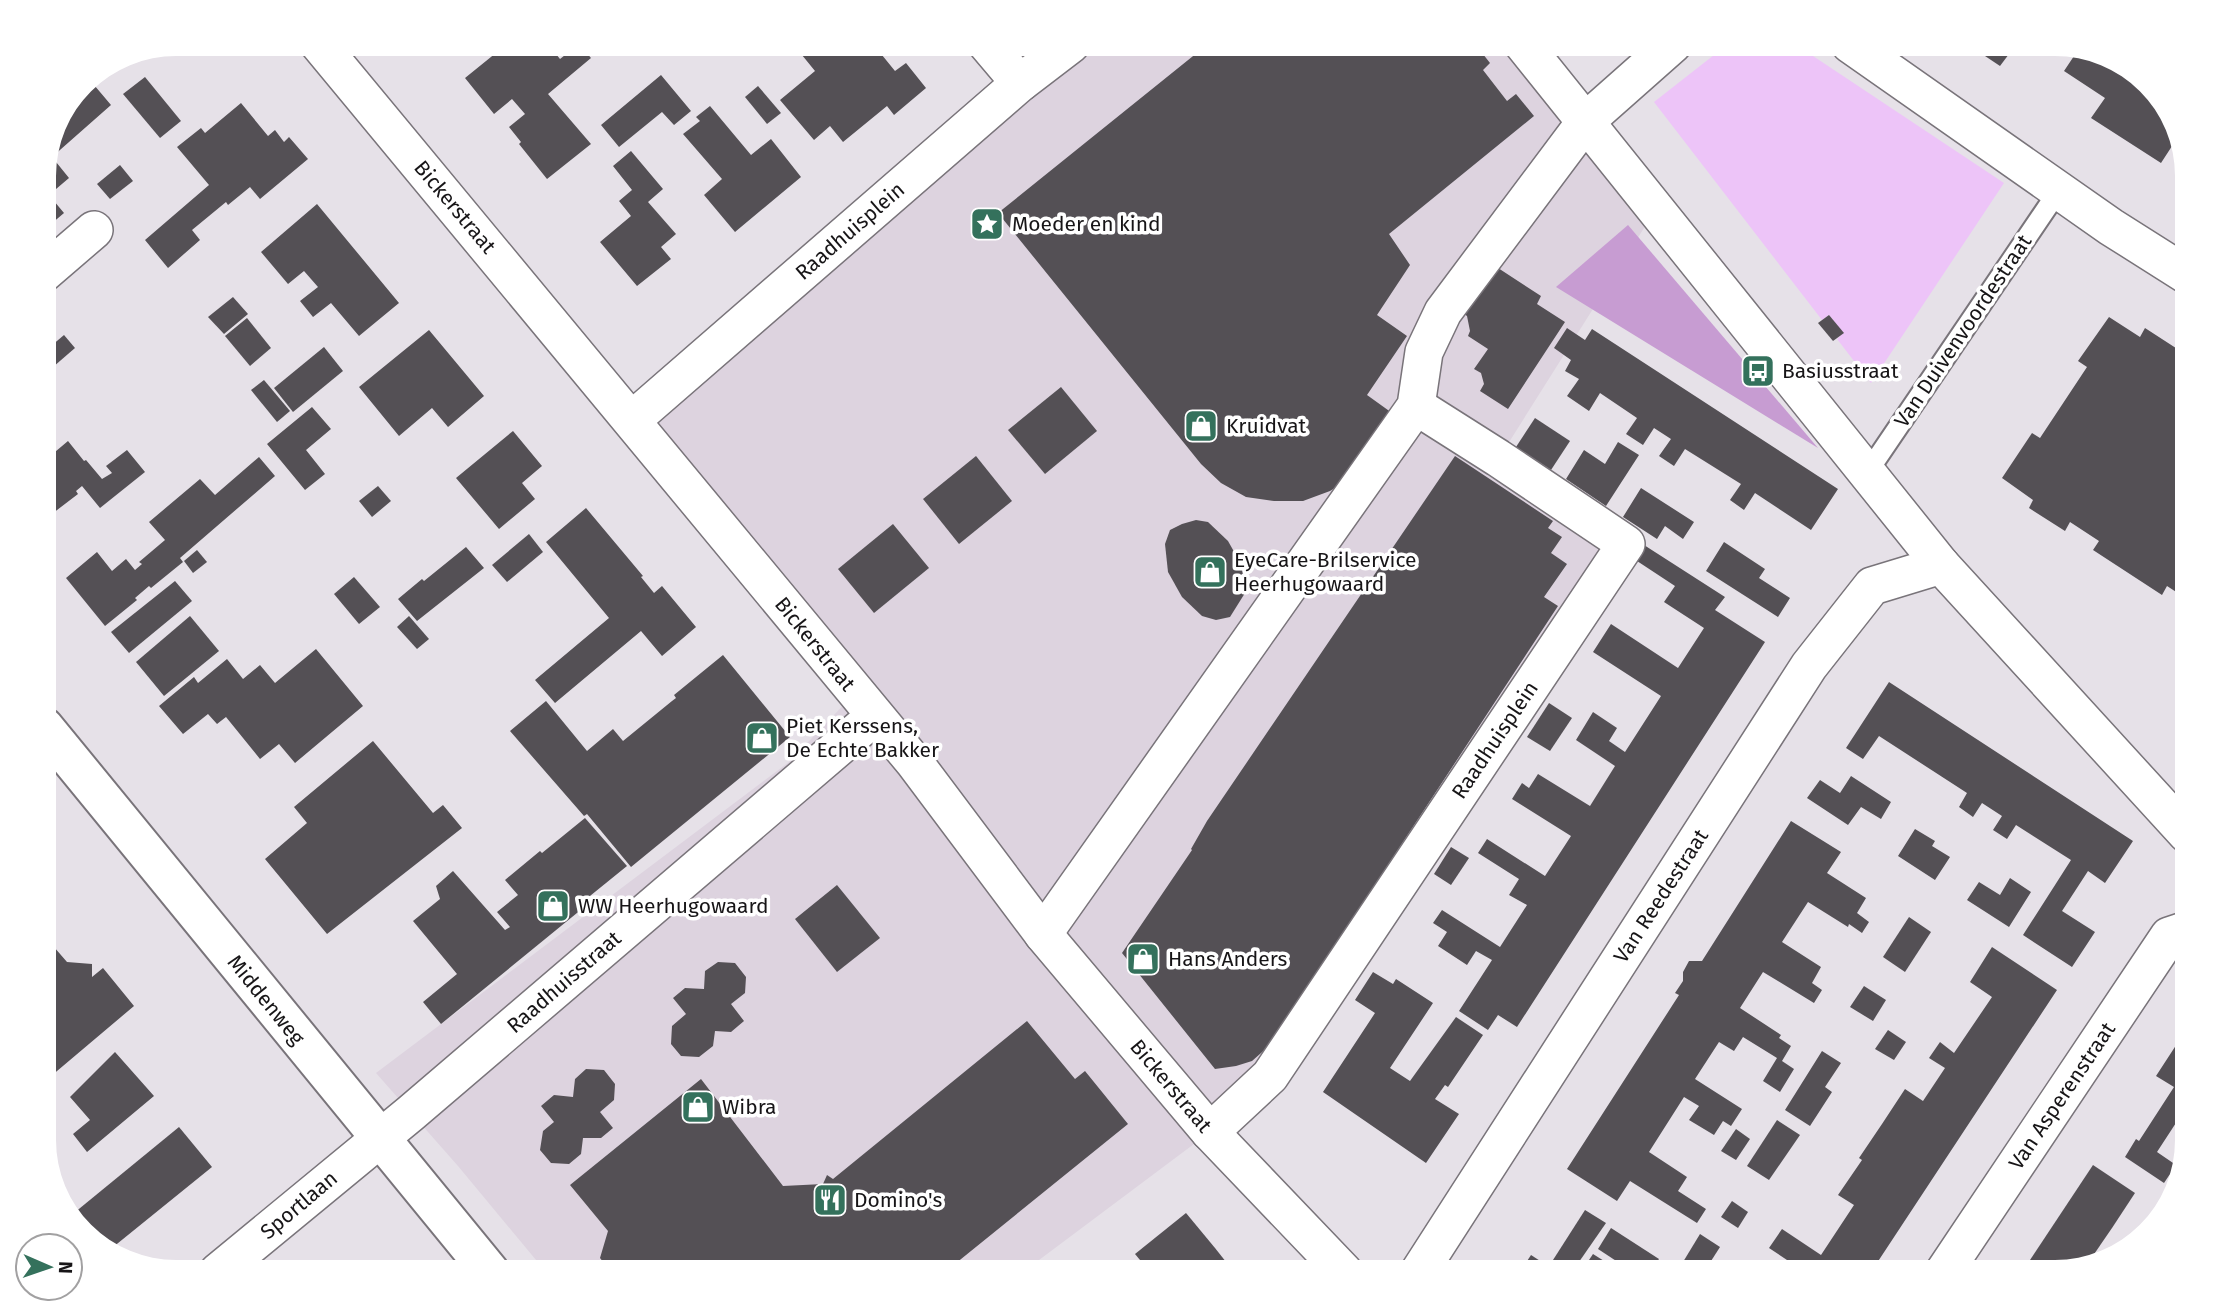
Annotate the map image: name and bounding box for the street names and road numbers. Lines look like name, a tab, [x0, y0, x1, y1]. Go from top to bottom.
street label: Bickerstraat	[409, 155, 502, 259]
street label: Raadhuisplein	[790, 176, 910, 286]
street label: Van Duivenvoordestraat	[1889, 229, 2037, 432]
street label: Bickerstraat	[769, 592, 861, 697]
street label: Raadhuisplein	[1446, 676, 1544, 804]
street label: Van Reedestraat	[1608, 824, 1714, 968]
street label: Raadhuisstraat	[502, 925, 627, 1039]
street label: Middenweg	[222, 950, 310, 1050]
street label: Van Asperenstraat	[2003, 1017, 2121, 1175]
street label: Bickerstraat	[1125, 1034, 1218, 1138]
street label: Sportlaan	[255, 1165, 343, 1245]

